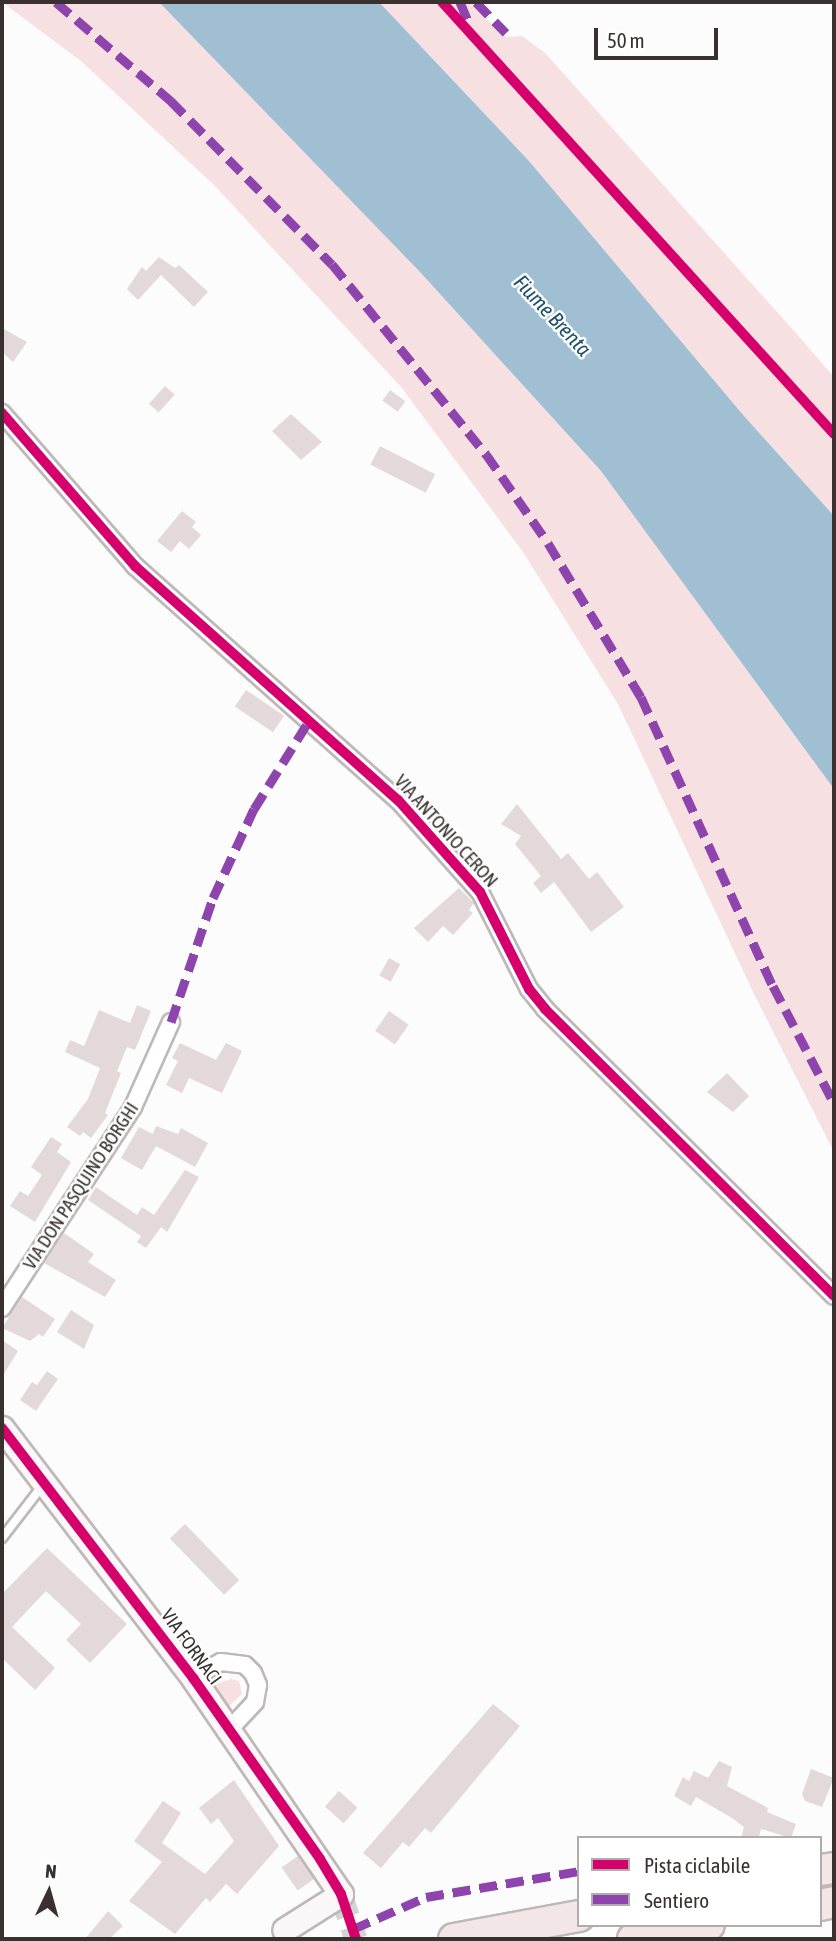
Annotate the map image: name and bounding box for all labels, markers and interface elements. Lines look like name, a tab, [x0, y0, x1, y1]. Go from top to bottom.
scale bar	[598, 14, 722, 58]
text: 50 m	[607, 28, 645, 52]
water label: Fiume Brenta	[509, 269, 597, 361]
street label: VIA ANTONIO CERON	[389, 770, 503, 892]
street label: VIA DON PASQUINO BORGHI	[18, 1098, 144, 1274]
street label: VIA FORNACI	[156, 1605, 226, 1689]
legend	[577, 1836, 822, 1927]
text: Pista ciclabile	[644, 1853, 750, 1877]
north arrow	[14, 1857, 84, 1927]
text: N	[44, 1860, 57, 1883]
text: Sentiero	[644, 1888, 709, 1912]

